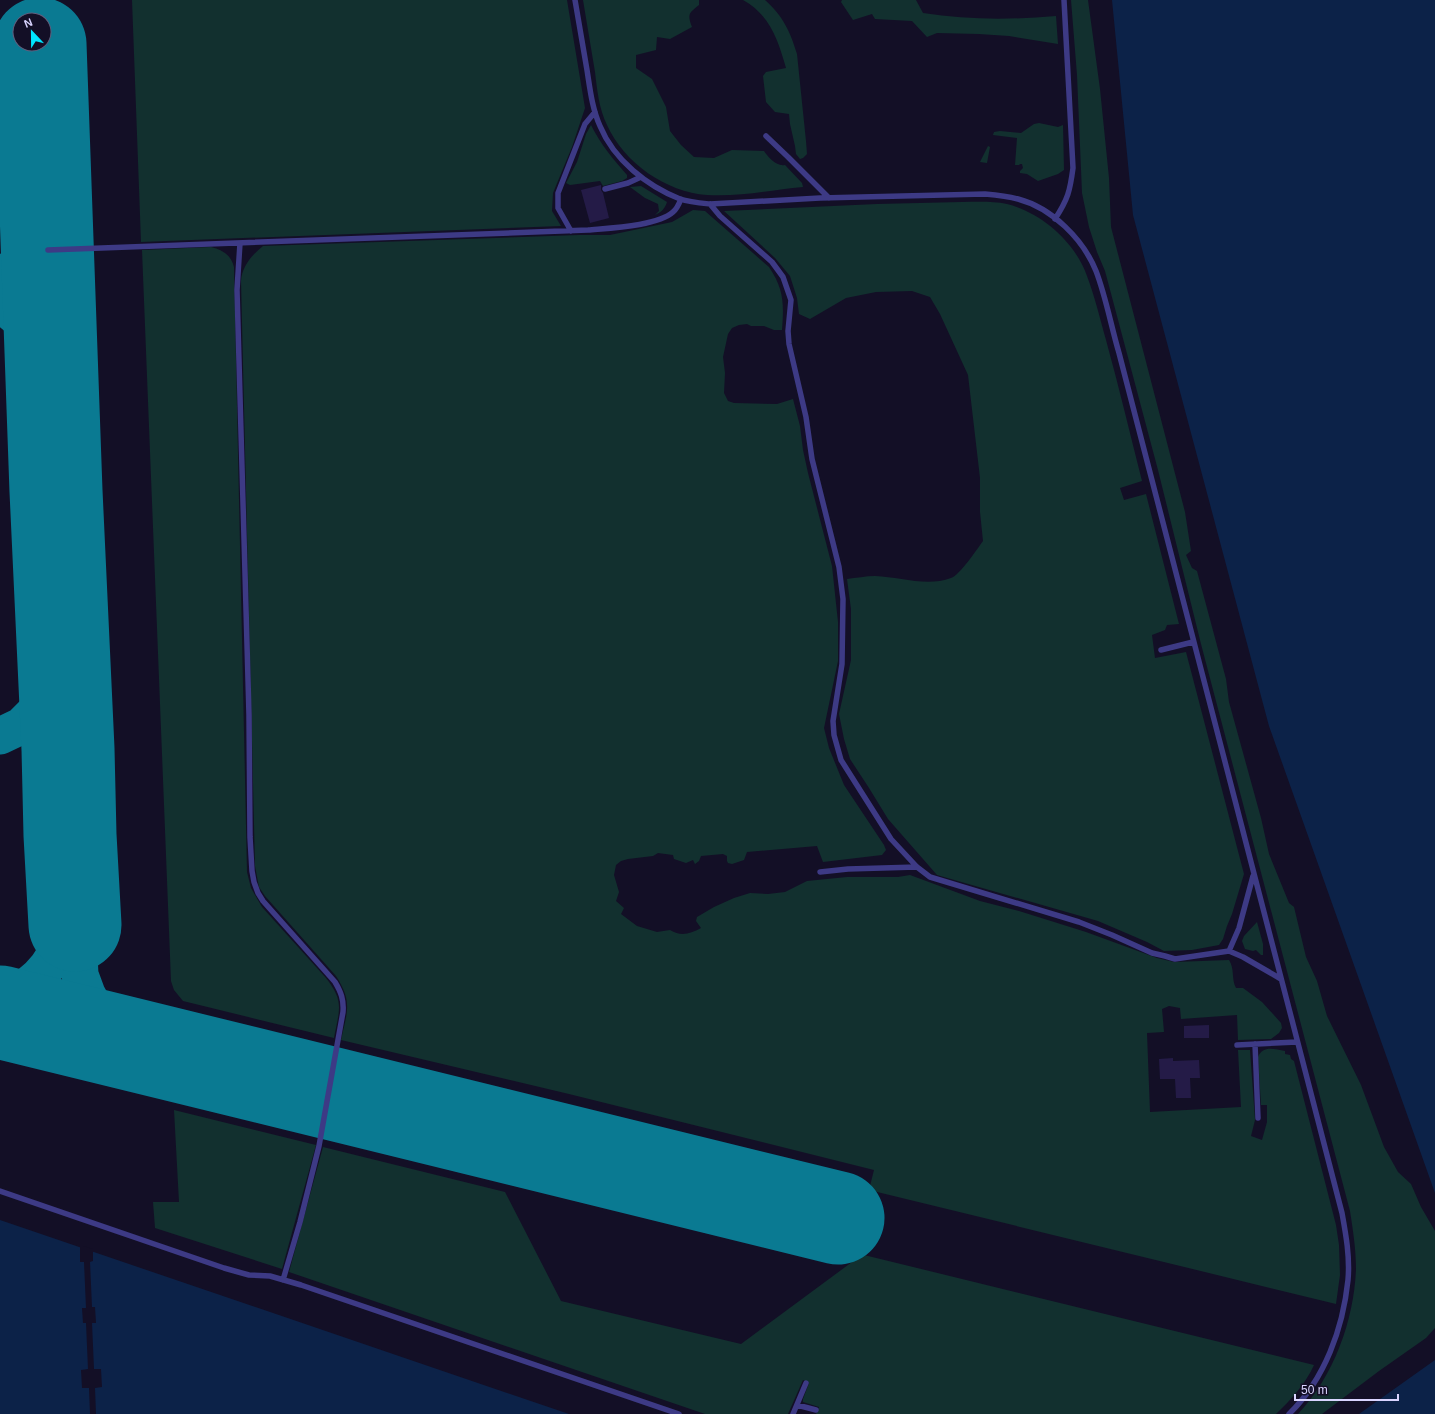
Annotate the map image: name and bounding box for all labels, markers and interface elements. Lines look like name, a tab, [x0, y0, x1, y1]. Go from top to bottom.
north arrow	[12, 12, 52, 52]
text: N	[22, 16, 34, 30]
scale bar	[1295, 1376, 1398, 1402]
text: 50 m	[1301, 1383, 1328, 1397]

